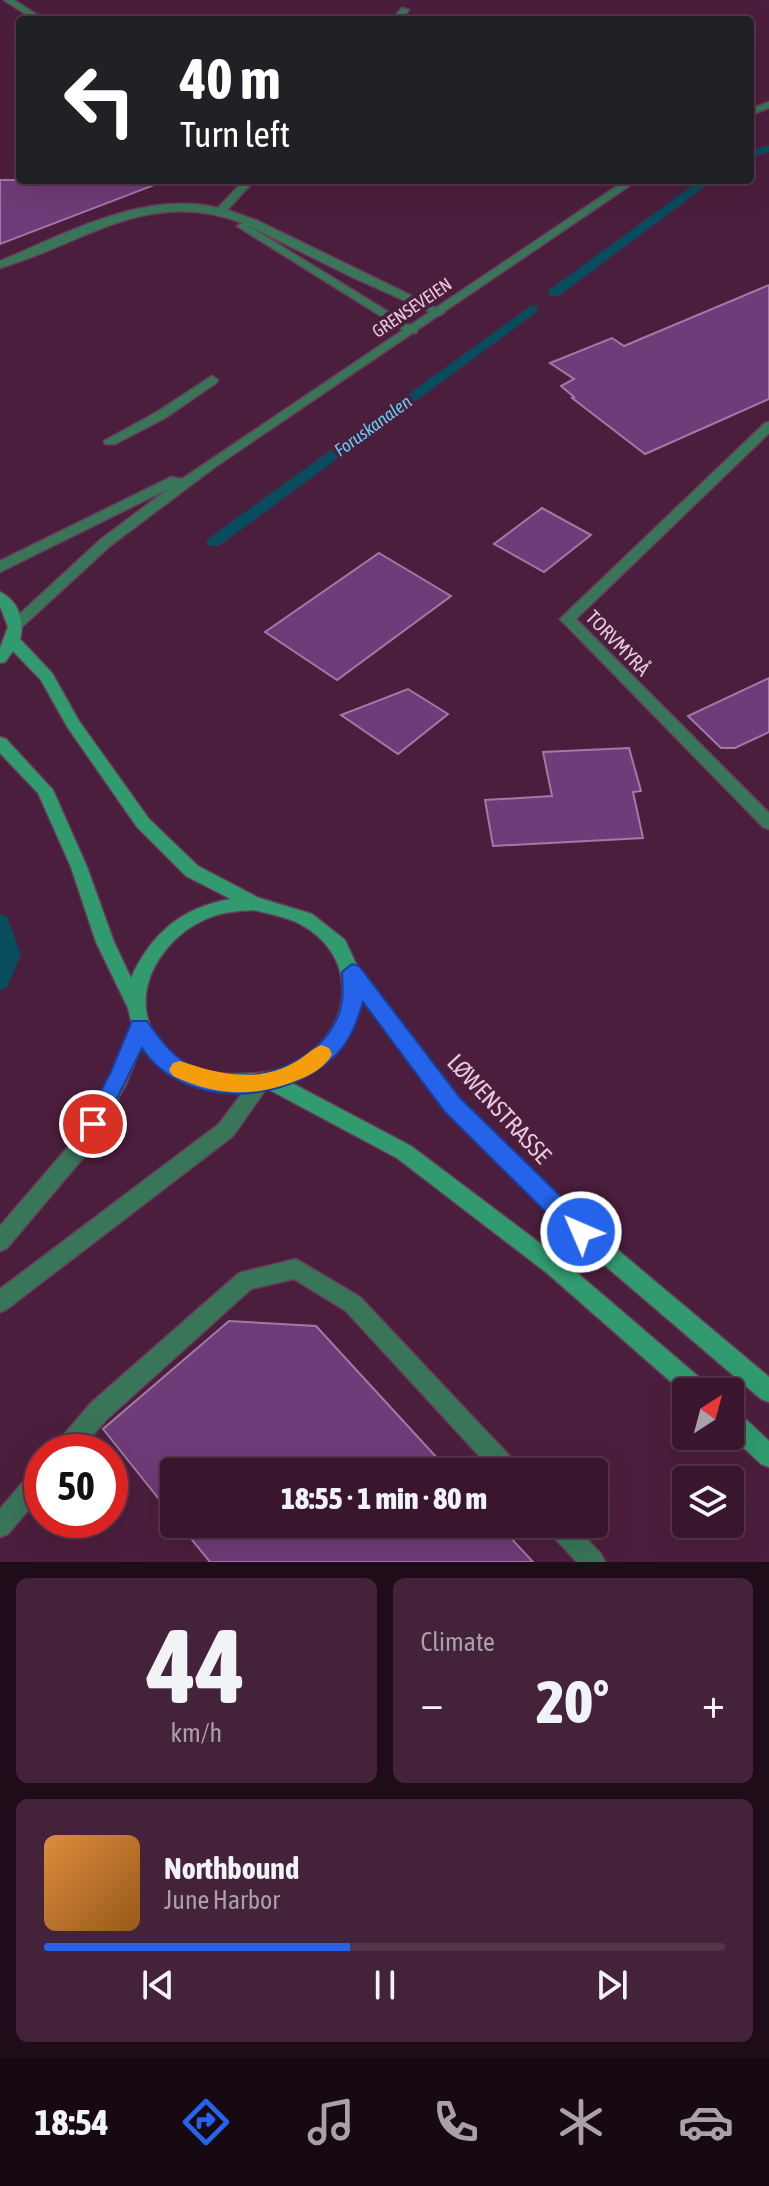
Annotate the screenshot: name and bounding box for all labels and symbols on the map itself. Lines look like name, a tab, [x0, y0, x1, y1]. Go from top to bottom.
street label: GRENSEVEIEN	[368, 273, 455, 342]
water label: Foruskanalen	[330, 390, 416, 461]
street label: TORVMYRÅ	[582, 605, 655, 680]
street label: LØWENSTRASSE	[442, 1049, 557, 1169]
pin	[59, 1090, 127, 1158]
position arrow	[539, 1190, 623, 1274]
north arrow	[672, 1378, 744, 1450]
speed limit sign: 50	[24, 1434, 128, 1538]

